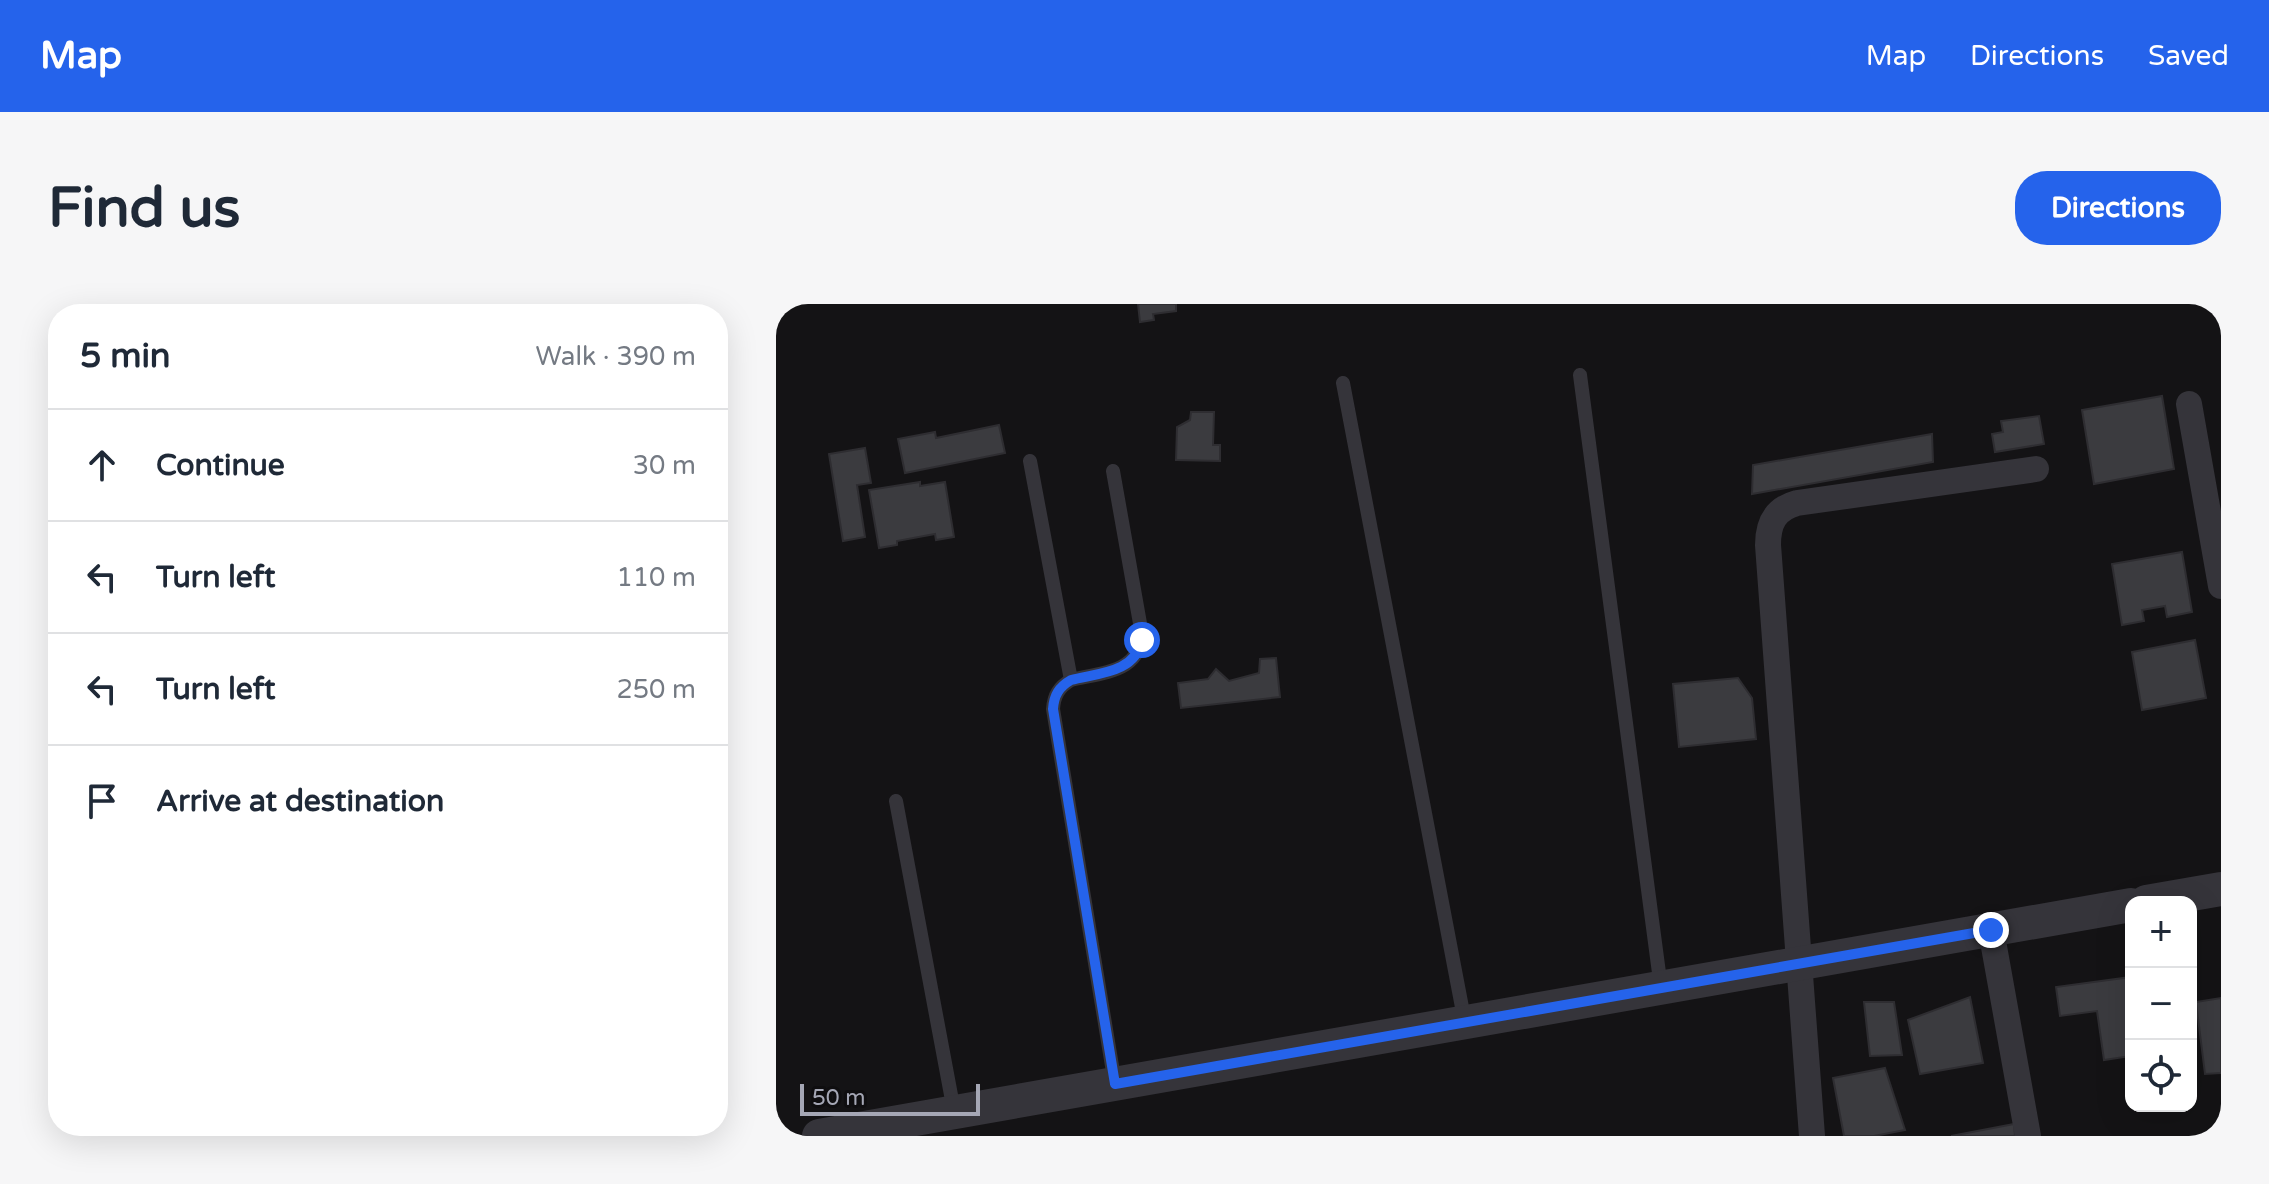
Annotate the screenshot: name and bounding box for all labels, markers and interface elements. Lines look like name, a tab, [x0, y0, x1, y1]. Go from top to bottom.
text: Map	[40, 33, 122, 79]
text: Map	[1866, 39, 1926, 73]
text: Directions	[1970, 39, 2104, 73]
text: Saved	[2148, 39, 2229, 73]
button: Directions	[2015, 171, 2221, 245]
text: Find us	[48, 175, 240, 242]
text: 5 min	[80, 336, 171, 377]
text: Walk · 390 m	[536, 341, 696, 372]
icon: ahead	[80, 443, 124, 487]
text: Continue	[156, 447, 285, 484]
text: 30 m	[633, 450, 696, 481]
icon: left	[80, 555, 124, 599]
text: Turn left	[156, 559, 275, 596]
text: 110 m	[616, 562, 696, 593]
route start	[1124, 622, 1160, 658]
icon: left	[80, 667, 124, 711]
text: Turn left	[156, 671, 275, 708]
text: 250 m	[616, 674, 696, 705]
icon: arrive	[80, 779, 124, 823]
text: Arrive at destination	[156, 783, 444, 820]
map controls	[2125, 896, 2197, 1112]
button: +	[2125, 896, 2197, 968]
route end	[1973, 912, 2009, 948]
button: −	[2125, 968, 2197, 1040]
button: locate	[2125, 1040, 2197, 1112]
scale bar	[800, 1080, 980, 1116]
text: 50 m	[812, 1085, 866, 1111]

